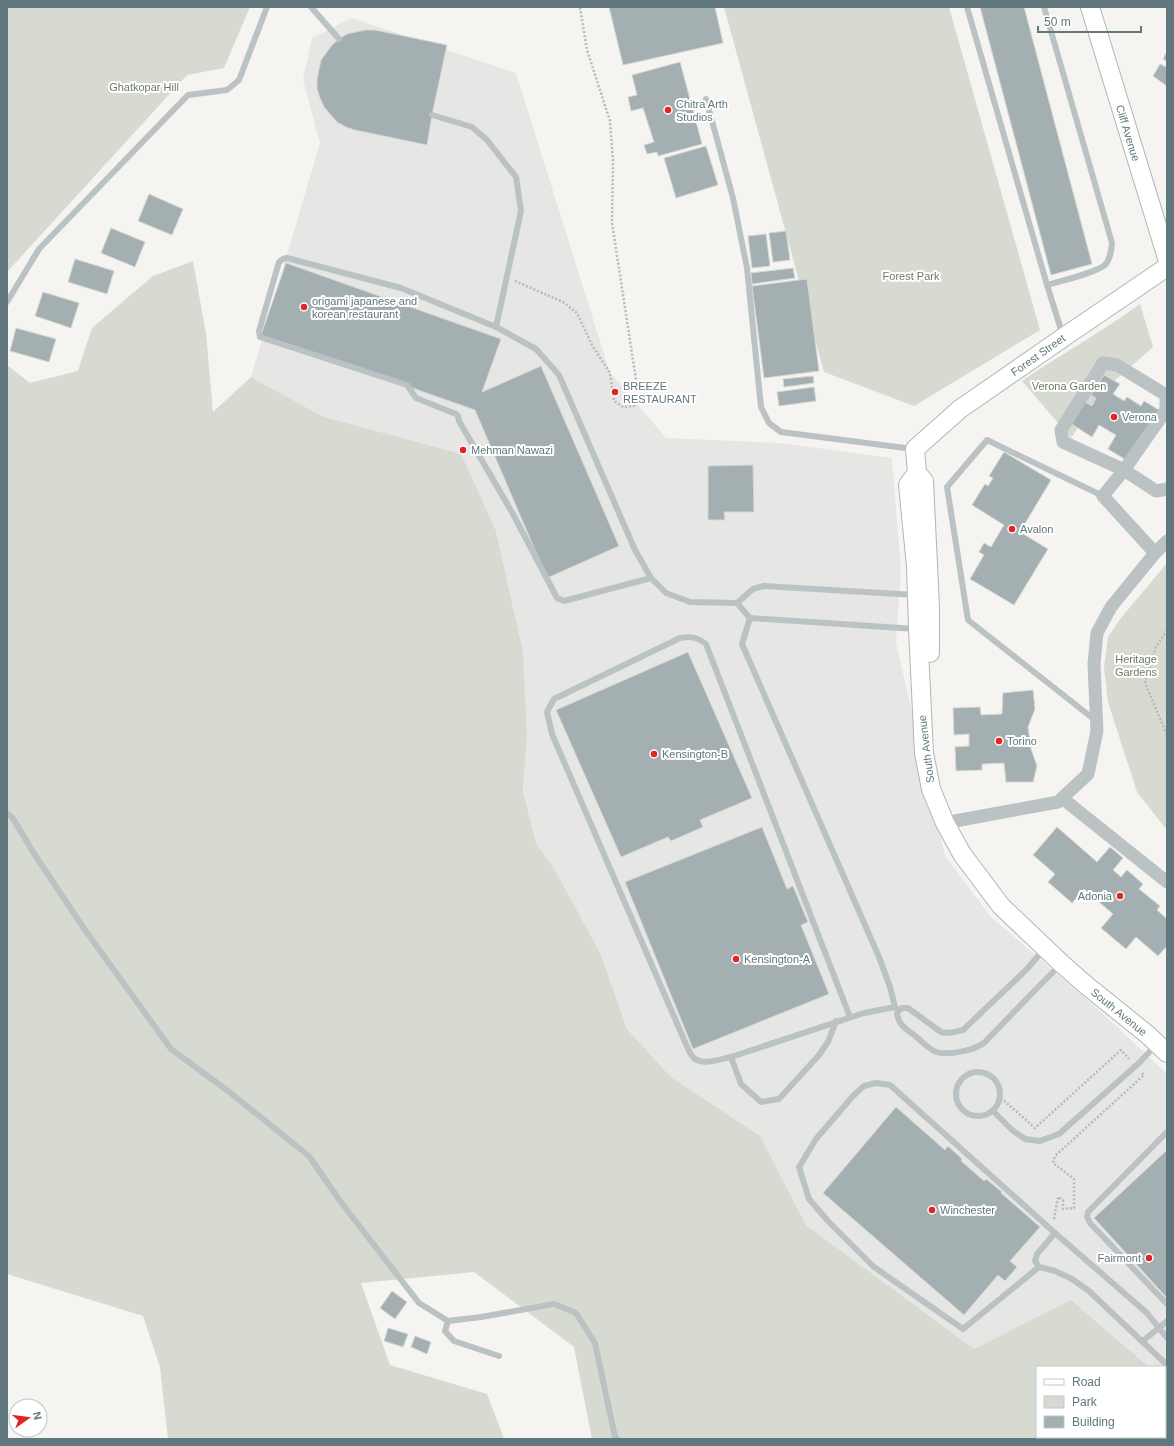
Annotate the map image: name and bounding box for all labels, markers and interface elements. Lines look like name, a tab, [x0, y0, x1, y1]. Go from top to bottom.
scale bar	[1038, 8, 1141, 34]
text: 50 m	[1044, 15, 1071, 29]
park label: Ghatkopar Hill	[109, 81, 179, 93]
place label: Chitra Arth Studios	[676, 98, 728, 123]
street label: Cliff Avenue	[1114, 103, 1142, 163]
marker: Chitra Arth Studios	[663, 105, 673, 115]
park label: Forest Park	[883, 270, 940, 282]
place label: origami japanese and korean restaurant	[312, 295, 417, 320]
marker: origami japanese and korean restaurant	[299, 302, 309, 312]
street label: Forest Street	[1009, 332, 1067, 378]
place label: BREEZE RESTAURANT	[623, 380, 697, 405]
park label: Verona Garden	[1032, 380, 1106, 392]
marker: BREEZE RESTAURANT	[610, 387, 620, 397]
place label: Verona	[1122, 411, 1158, 423]
marker: Verona	[1109, 412, 1119, 422]
place label: Mehman Nawazi	[471, 444, 553, 456]
marker: Mehman Nawazi	[458, 445, 468, 455]
place label: Avalon	[1020, 523, 1053, 535]
marker: Avalon	[1007, 524, 1017, 534]
park label: Heritage Gardens	[1115, 653, 1158, 678]
street label: South Avenue	[916, 714, 936, 784]
place label: Torino	[1007, 735, 1037, 747]
marker: Torino	[994, 736, 1004, 746]
place label: Kensington-B	[662, 748, 728, 760]
marker: Kensington-B	[649, 749, 659, 759]
place label: Adonia	[1078, 890, 1113, 902]
marker: Adonia	[1115, 891, 1125, 901]
place label: Kensington-A	[744, 953, 811, 965]
marker: Kensington-A	[731, 954, 741, 964]
street label: South Avenue	[1089, 986, 1149, 1038]
place label: Winchester	[940, 1204, 995, 1216]
marker: Winchester	[927, 1205, 937, 1215]
place label: Fairmont	[1098, 1252, 1141, 1264]
marker: Fairmont	[1144, 1253, 1154, 1263]
legend	[1036, 1366, 1166, 1438]
text: Road	[1072, 1375, 1101, 1389]
text: Park	[1072, 1395, 1098, 1409]
north arrow	[8, 1398, 48, 1438]
text: N	[31, 1410, 44, 1421]
text: Building	[1072, 1415, 1115, 1429]

